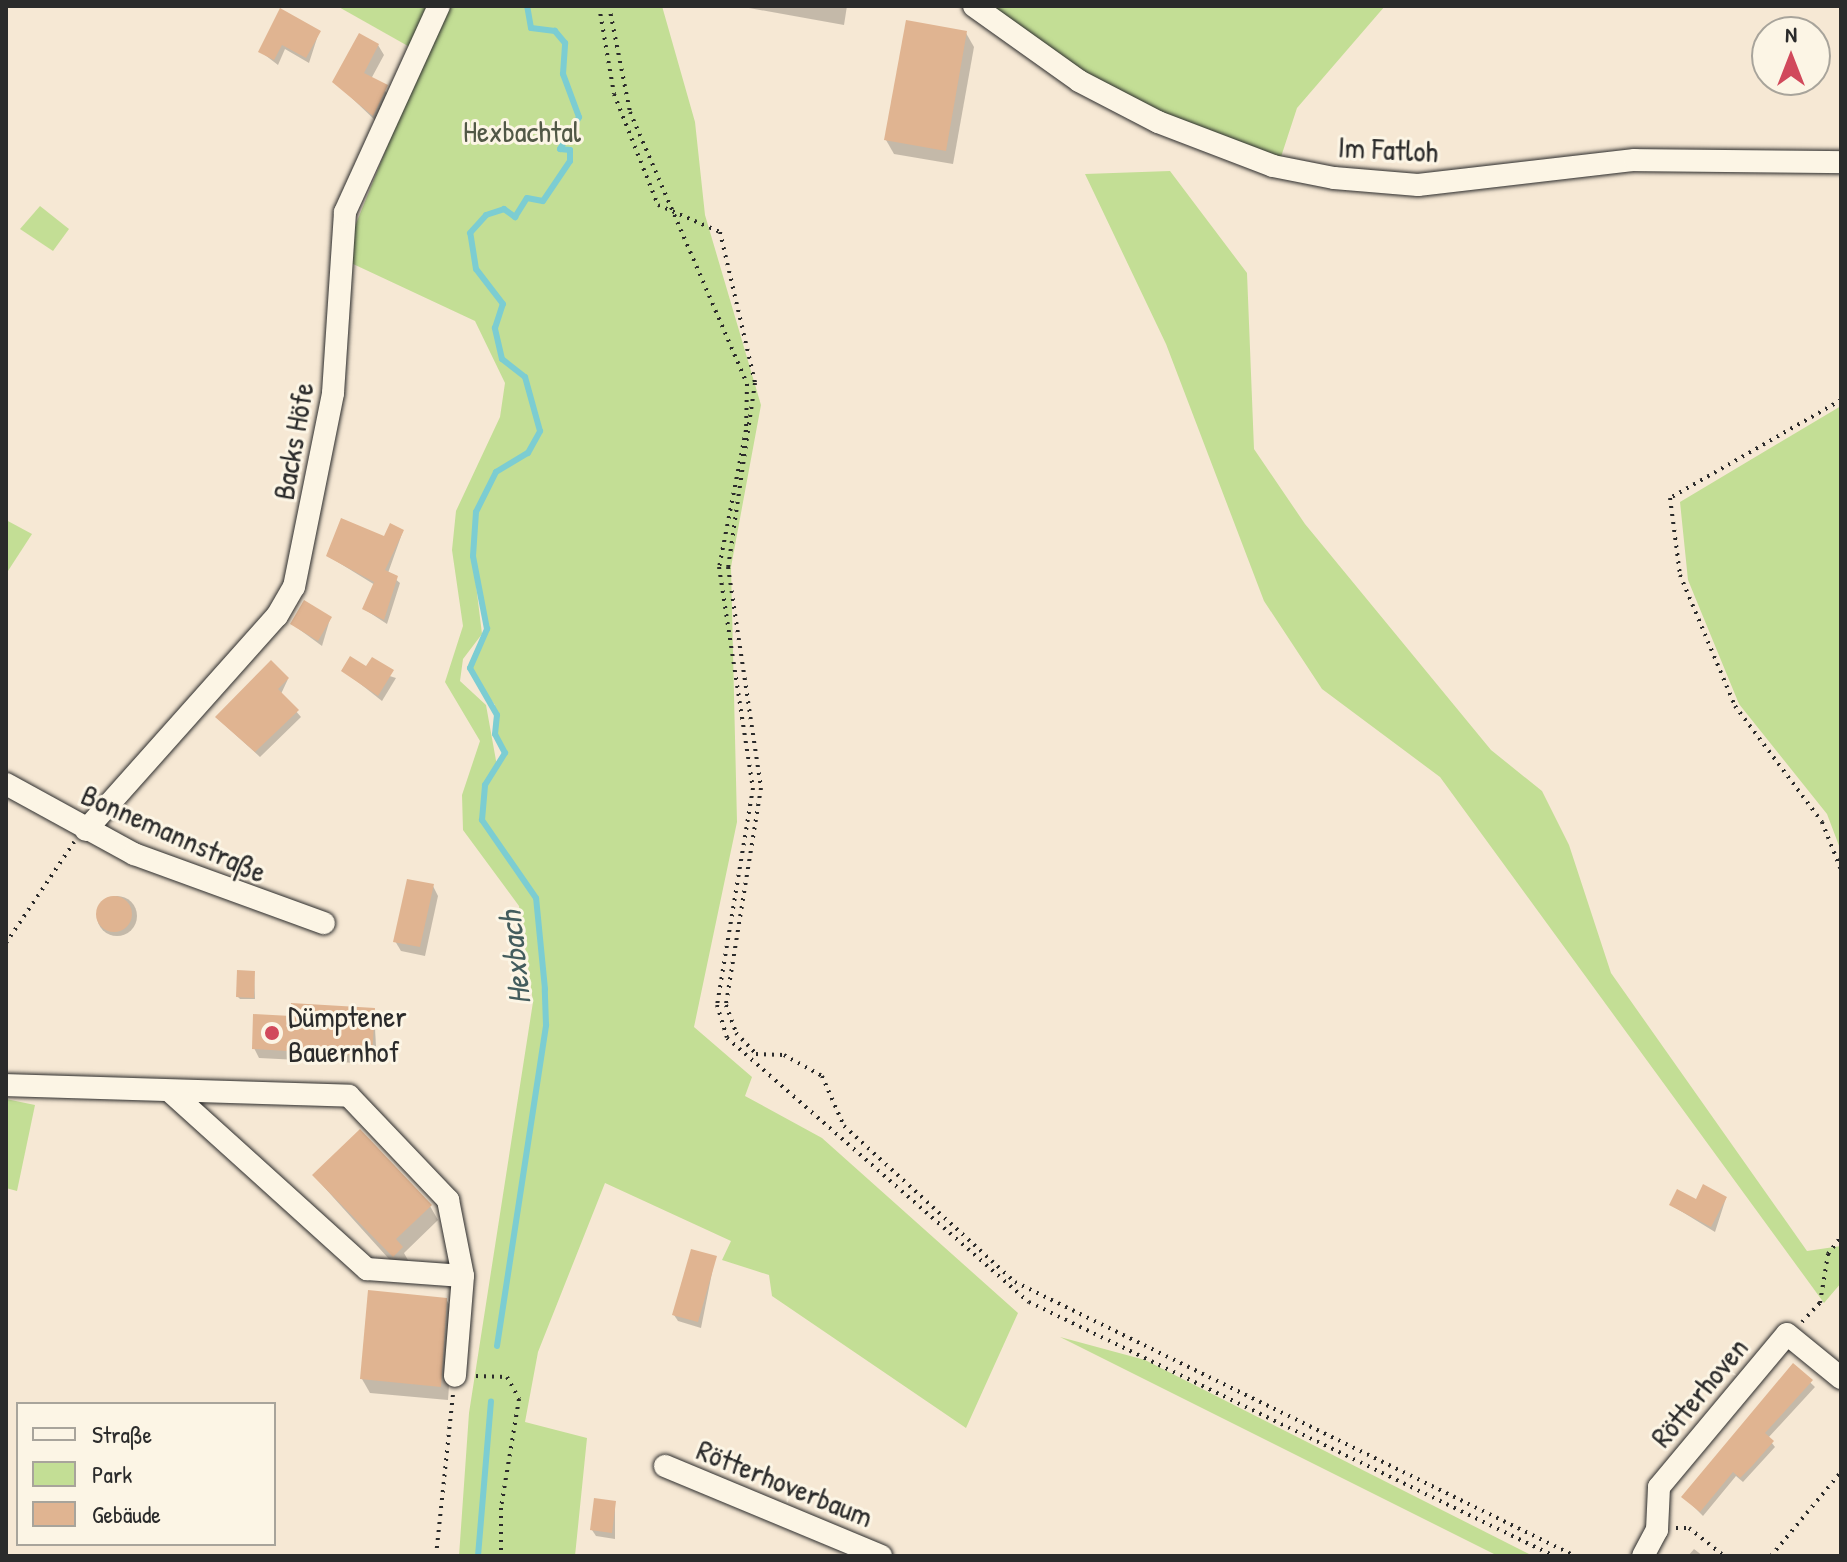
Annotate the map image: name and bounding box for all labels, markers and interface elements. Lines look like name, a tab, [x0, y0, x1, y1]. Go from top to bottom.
north arrow	[1751, 16, 1831, 96]
text: N	[1785, 19, 1797, 49]
park label: Hexbachtal	[463, 113, 581, 149]
street label: Im Fatloh	[1337, 128, 1439, 170]
street label: Backs Höfe	[265, 380, 321, 502]
street label: Bonnemannstraße	[76, 776, 272, 890]
water label: Hexbach	[491, 909, 539, 1007]
place label: Dümptener Bauernhof	[288, 998, 407, 1068]
marker: Dümptener Bauernhof	[263, 1024, 281, 1042]
street label: Rötterhoven	[1643, 1330, 1755, 1454]
legend	[16, 1402, 276, 1546]
text: Straße	[92, 1418, 152, 1450]
street label: Rötterhoverbaum	[692, 1431, 878, 1535]
text: Park	[92, 1458, 132, 1490]
text: Gebäude	[92, 1498, 161, 1530]

